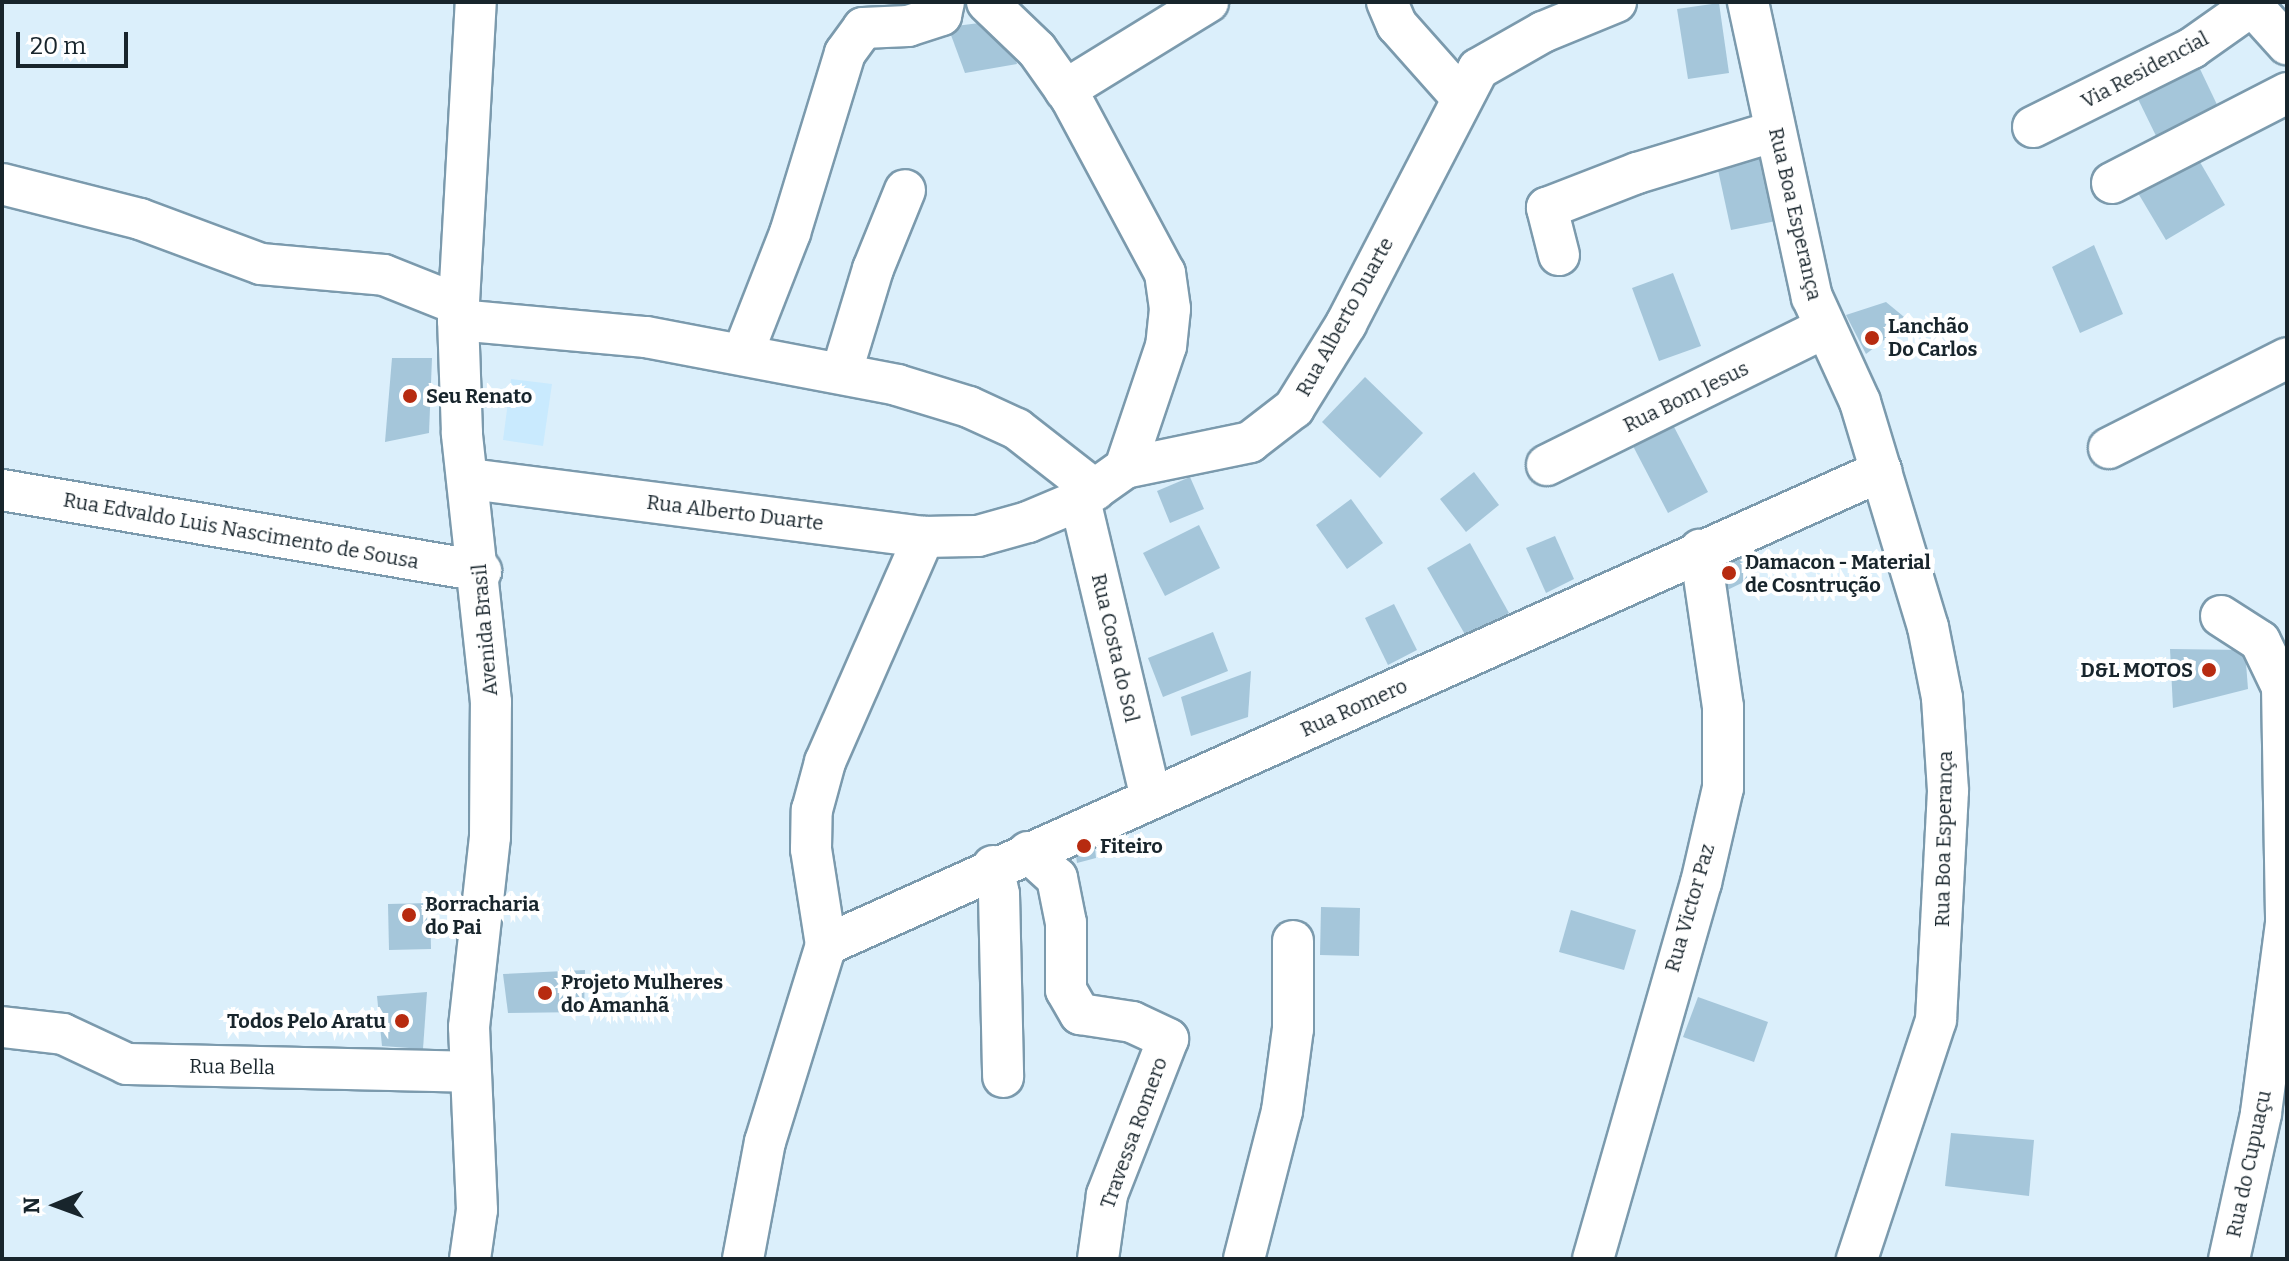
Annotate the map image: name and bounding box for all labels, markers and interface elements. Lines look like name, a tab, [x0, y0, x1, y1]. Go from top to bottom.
scale bar	[20, 16, 132, 66]
street label: Via Residencial	[2077, 26, 2213, 114]
text: 20 m	[30, 32, 86, 60]
street label: Rua Boa Esperança	[1763, 125, 1827, 303]
street label: Rua Alberto Duarte	[1291, 233, 1399, 401]
place label: Lanchão Do Carlos	[1888, 314, 1977, 361]
marker: Lanchão Do Carlos	[1863, 329, 1881, 347]
street label: Rua Bom Jesus	[1620, 356, 1752, 438]
place label: Seu Renato	[426, 384, 532, 408]
marker: Seu Renato	[401, 387, 419, 405]
street label: Rua Edvaldo Luis Nascimento de Sousa	[61, 488, 421, 574]
street label: Rua Alberto Duarte	[645, 490, 825, 536]
place label: Damacon - Material de Cosntrução	[1745, 550, 1931, 597]
street label: Avenida Brasil	[467, 563, 503, 697]
marker: Damacon - Material de Cosntrução	[1720, 564, 1738, 582]
street label: Rua Costa do Sol	[1086, 571, 1144, 725]
place label: D&L MOTOS	[2081, 658, 2193, 682]
marker: D&L MOTOS	[2200, 661, 2218, 679]
street label: Rua Romero	[1297, 674, 1411, 742]
street label: Rua Boa Esperança	[1930, 751, 1958, 927]
place label: Fiteiro	[1100, 834, 1163, 858]
marker: Fiteiro	[1075, 837, 1093, 855]
street label: Rua Victor Paz	[1660, 841, 1720, 975]
place label: Borracharia do Pai	[425, 892, 539, 939]
marker: Borracharia do Pai	[400, 906, 418, 924]
place label: Projeto Mulheres do Amanhã	[561, 970, 723, 1017]
marker: Projeto Mulheres do Amanhã	[536, 984, 554, 1002]
place label: Todos Pelo Aratu	[227, 1009, 386, 1033]
marker: Todos Pelo Aratu	[393, 1012, 411, 1030]
street label: Rua Bella	[189, 1054, 275, 1080]
street label: Travessa Romero	[1096, 1054, 1172, 1212]
street label: Rua do Cupuaçu	[2222, 1088, 2276, 1240]
north arrow	[16, 1165, 96, 1245]
text: N	[18, 1197, 45, 1214]

